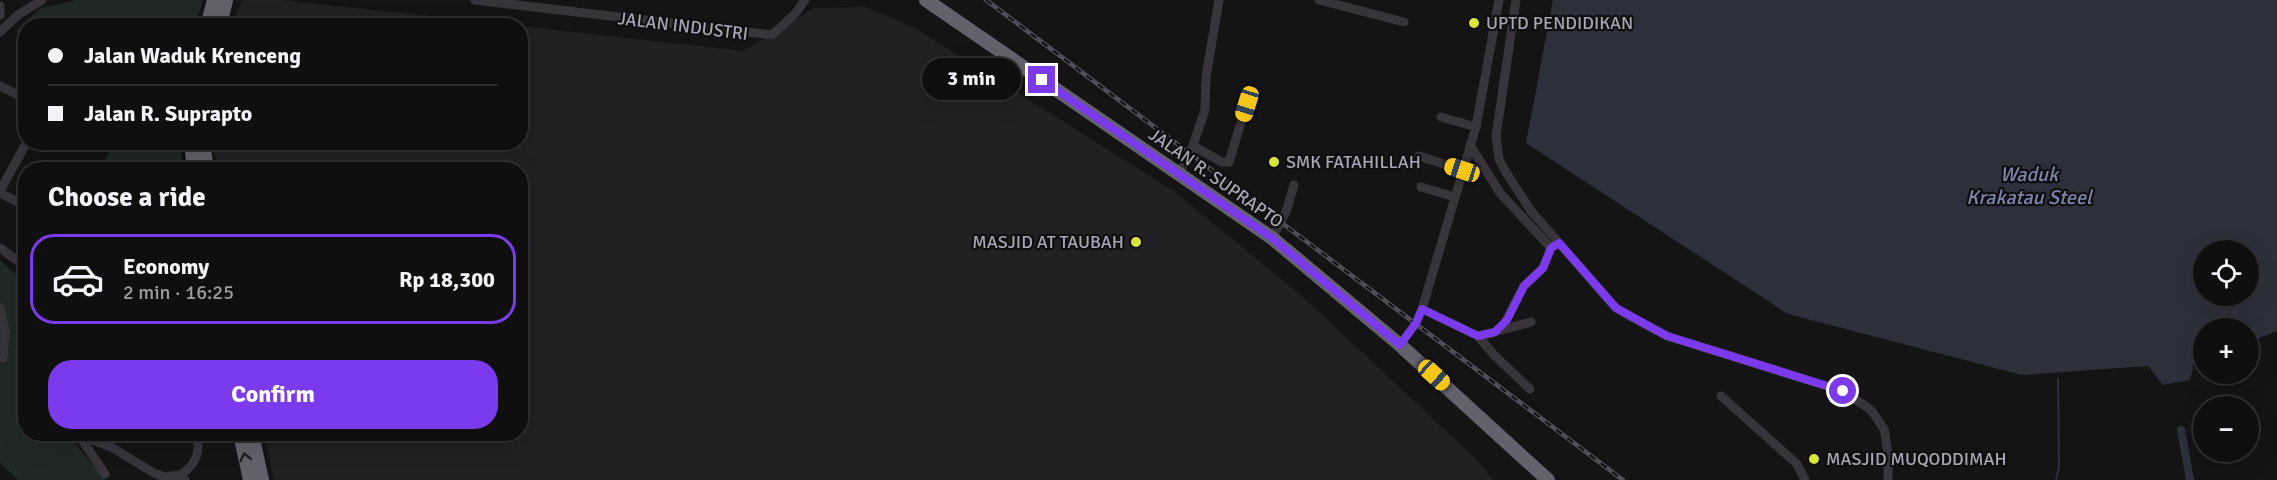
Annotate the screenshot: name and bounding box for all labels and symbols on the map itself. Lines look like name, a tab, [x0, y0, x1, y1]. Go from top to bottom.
street label: JALAN INDUSTRI	[617, 7, 749, 45]
place label: UPTD PENDIDIKAN	[1486, 12, 1633, 34]
marker: UPTD PENDIDIKAN	[1467, 16, 1481, 30]
callout: 3 min	[922, 59, 1021, 101]
route end	[1028, 66, 1055, 93]
car	[1233, 84, 1261, 124]
street label: JALAN R. SUPRAPTO	[1145, 123, 1287, 233]
place label: SMK FATAHILLAH	[1286, 151, 1421, 173]
marker: SMK FATAHILLAH	[1267, 155, 1281, 169]
car	[1442, 156, 1482, 184]
water label: Waduk Krakatau Steel	[1966, 162, 2094, 210]
place label: MASJID AT TAUBAH	[972, 231, 1124, 253]
marker: MASJID AT TAUBAH	[1129, 235, 1143, 249]
car	[1415, 356, 1453, 394]
route start	[1829, 377, 1856, 404]
place label: MASJID MUQODDIMAH	[1826, 448, 2007, 470]
one-way arrow	[239, 452, 252, 462]
marker: MASJID MUQODDIMAH	[1807, 452, 1821, 466]

